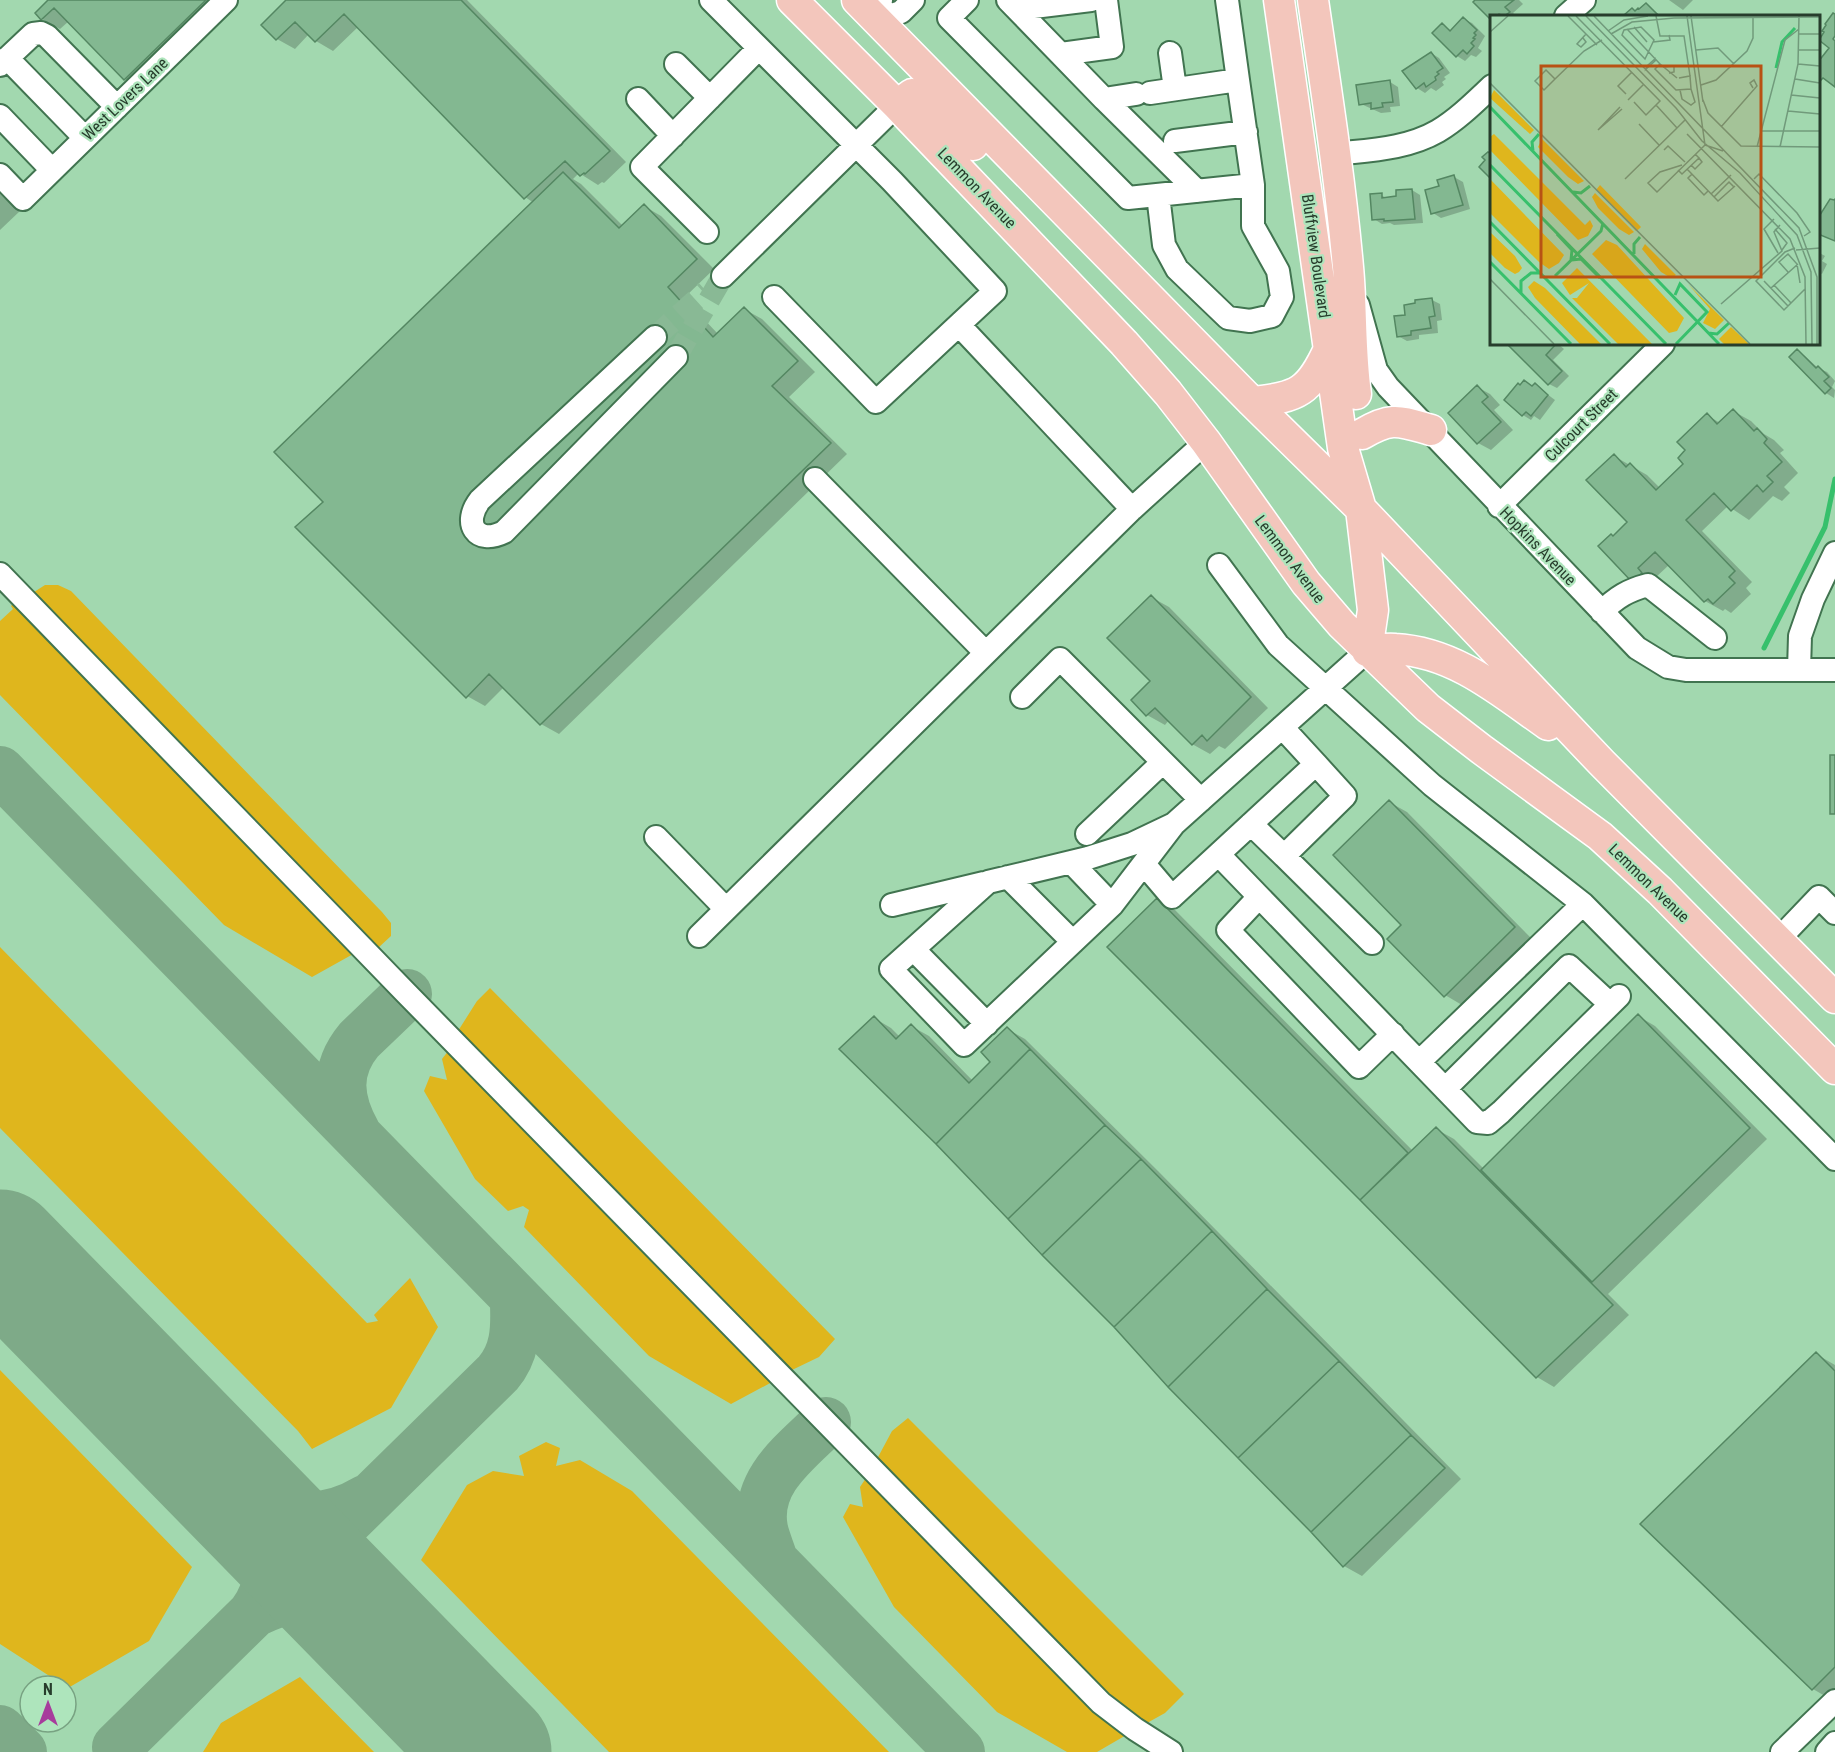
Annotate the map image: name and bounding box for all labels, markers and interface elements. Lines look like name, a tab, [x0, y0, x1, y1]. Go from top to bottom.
inset map	[1490, 15, 1820, 345]
street label: West Lovers Lane	[78, 54, 172, 144]
street label: Lemmon Avenue	[934, 144, 1020, 232]
street label: Bluffview Boulevard	[1298, 193, 1334, 319]
street label: Culcourt Street	[1541, 385, 1621, 465]
street label: Hopkins Avenue	[1496, 503, 1580, 589]
street label: Lemmon Avenue	[1251, 511, 1329, 607]
street label: Lemmon Avenue	[1605, 840, 1693, 926]
north arrow	[18, 1674, 78, 1734]
text: N	[43, 1680, 53, 1699]

